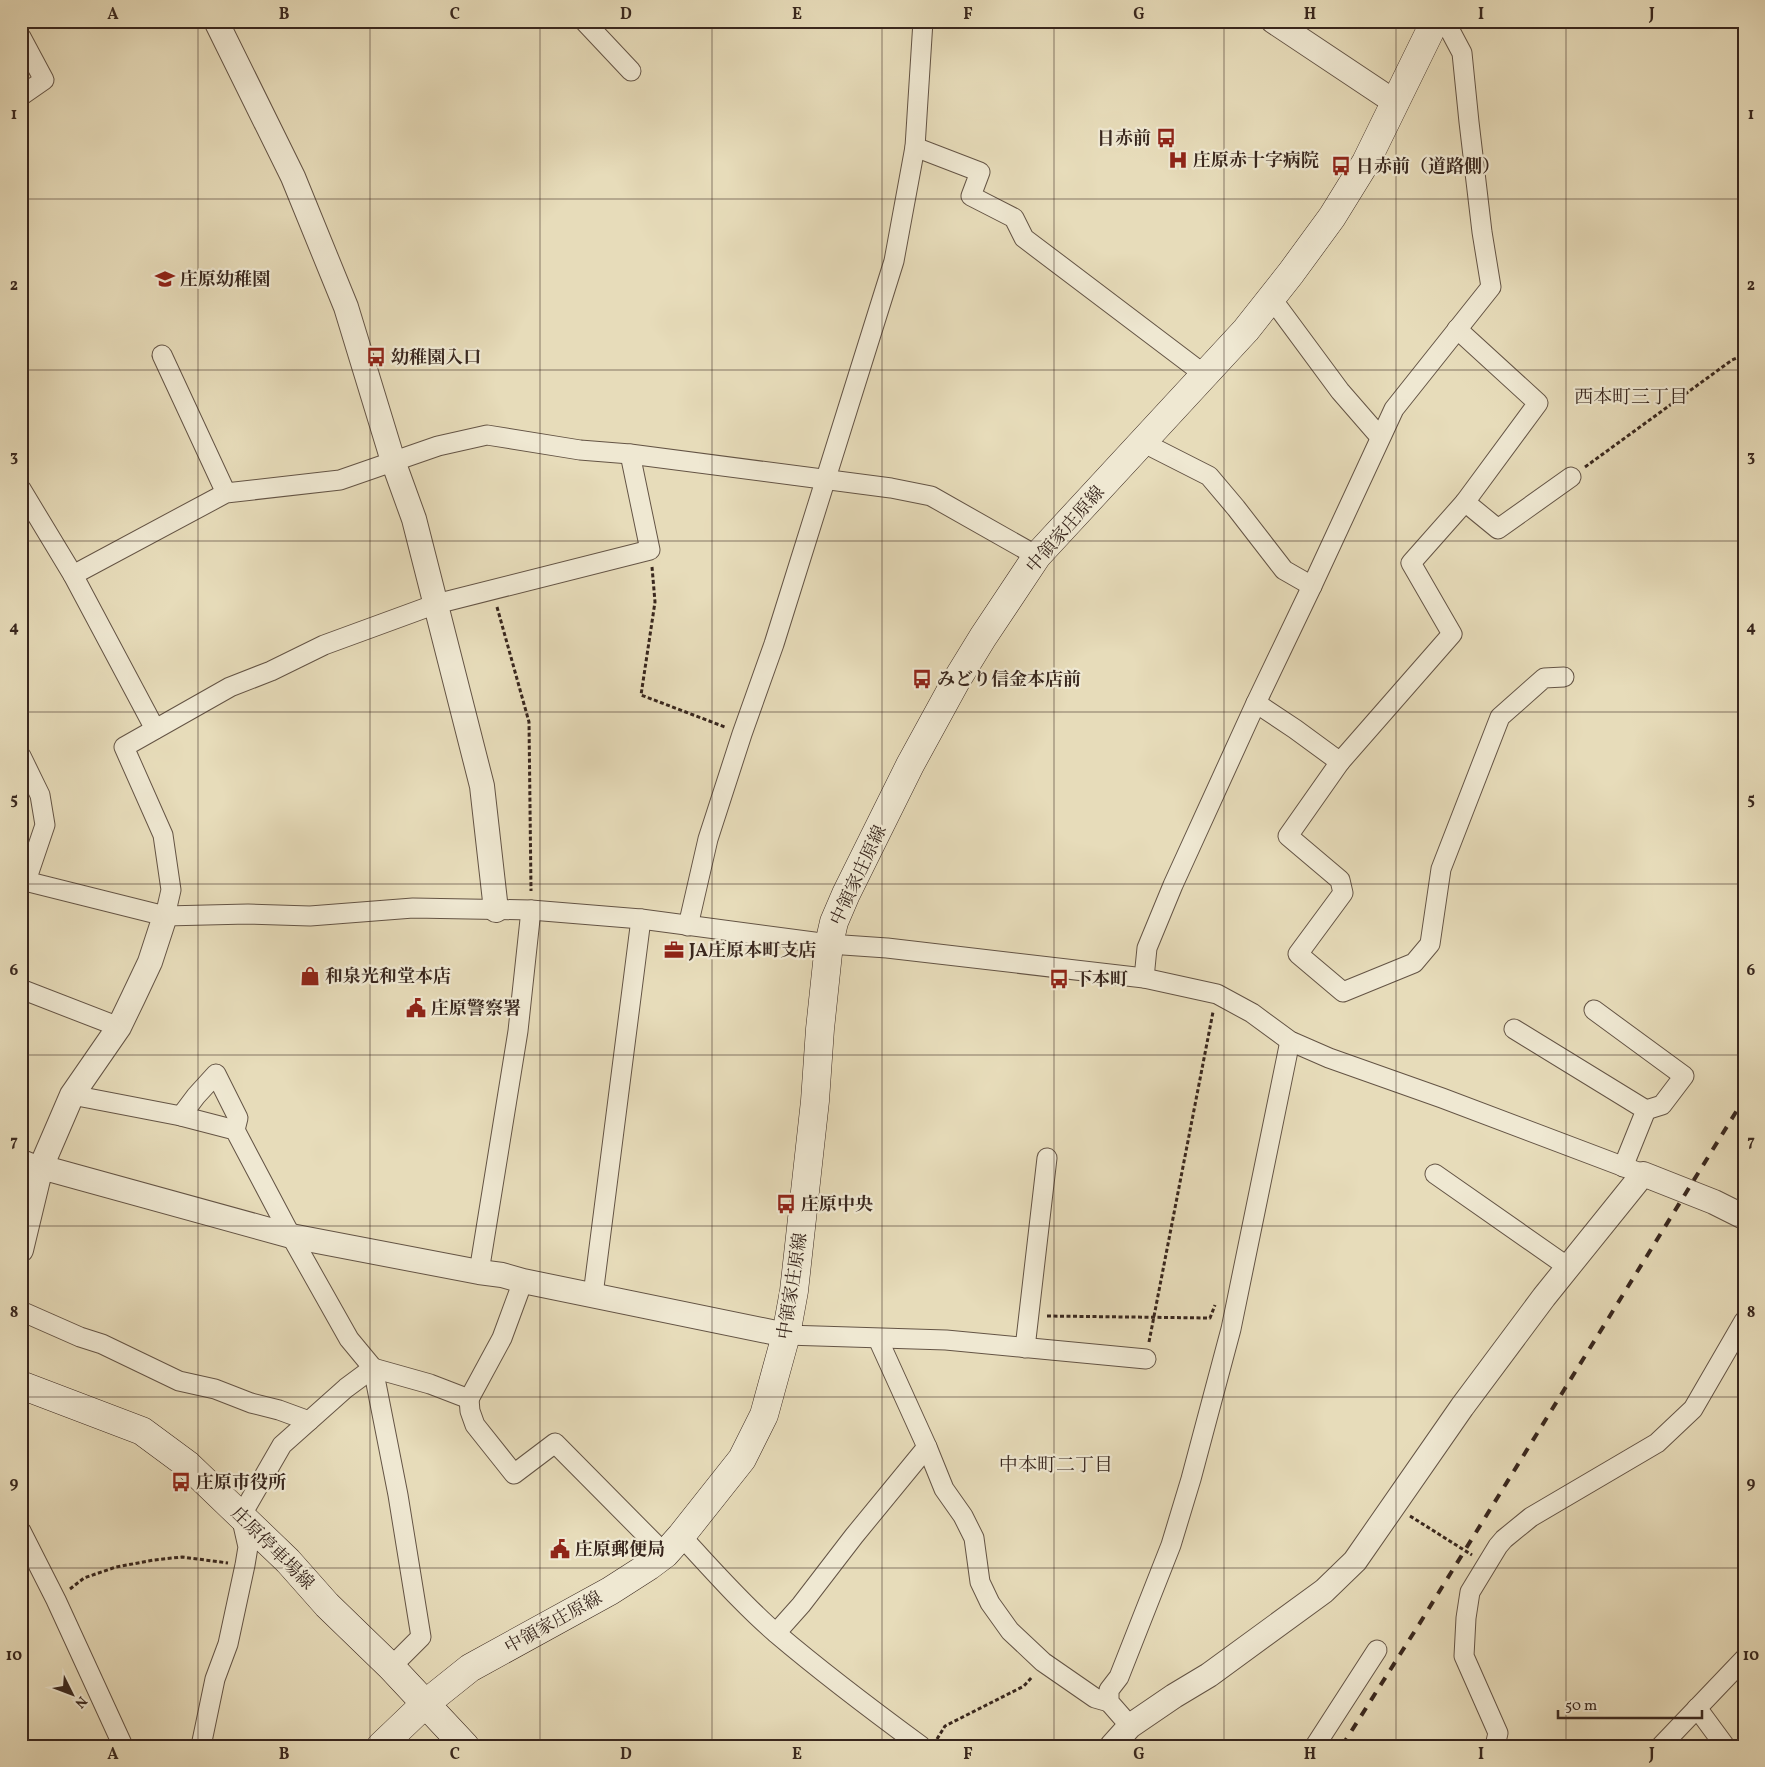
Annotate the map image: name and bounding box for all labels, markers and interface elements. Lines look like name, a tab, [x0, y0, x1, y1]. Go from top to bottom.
text: A	[107, 4, 119, 26]
text: B	[279, 4, 290, 26]
text: C	[450, 4, 460, 26]
text: D	[620, 4, 632, 26]
text: E	[792, 4, 802, 26]
text: F	[963, 4, 973, 26]
text: G	[1133, 4, 1145, 26]
text: H	[1304, 4, 1316, 26]
text: I	[1478, 4, 1484, 26]
text: J	[1648, 4, 1655, 26]
text: 1	[11, 104, 17, 126]
text: 1	[1748, 104, 1754, 126]
place label: 日赤前	[1097, 127, 1151, 152]
bus stop icon: 日赤前	[1155, 127, 1177, 149]
hospital icon: 庄原赤十字病院	[1167, 149, 1189, 171]
place label: 庄原赤十字病院	[1193, 149, 1319, 174]
bus stop icon: 日赤前（道路側）	[1330, 155, 1352, 177]
place label: 日赤前（道路側）	[1356, 155, 1500, 180]
school or university icon: 庄原幼稚園	[154, 268, 176, 290]
place label: 庄原幼稚園	[180, 268, 270, 293]
text: 2	[10, 275, 18, 297]
text: 2	[1747, 275, 1755, 297]
bus stop icon: 幼稚園入口	[365, 346, 387, 368]
place label: 幼稚園入口	[391, 346, 481, 371]
district label: 西本町三丁目	[1574, 385, 1688, 411]
text: 3	[10, 446, 18, 468]
text: 3	[1747, 446, 1755, 468]
street label: 中領家庄原線	[1021, 481, 1111, 579]
text: 4	[9, 617, 19, 639]
text: 4	[1746, 617, 1756, 639]
bus stop icon: みどり信金本店前	[911, 668, 933, 690]
place label: みどり信金本店前	[937, 668, 1081, 693]
text: 5	[10, 789, 18, 811]
text: 5	[1747, 789, 1755, 811]
street label: 中領家庄原線	[825, 821, 894, 930]
office icon: JA庄原本町支店	[663, 939, 685, 961]
place label: JA庄原本町支店	[688, 939, 816, 964]
text: 6	[10, 960, 19, 982]
text: 6	[1747, 960, 1756, 982]
shop icon: 和泉光和堂本店	[299, 965, 321, 987]
place label: 和泉光和堂本店	[325, 965, 451, 990]
bus stop icon: 下本町	[1048, 968, 1070, 990]
place label: 下本町	[1074, 968, 1128, 993]
public building icon: 庄原警察署	[405, 997, 427, 1019]
place label: 庄原警察署	[431, 997, 521, 1022]
text: 7	[10, 1131, 18, 1153]
text: 7	[1747, 1131, 1755, 1153]
bus stop icon: 庄原中央	[775, 1193, 797, 1215]
place label: 庄原中央	[801, 1193, 873, 1218]
street label: 中領家庄原線	[773, 1231, 814, 1342]
text: 8	[10, 1302, 18, 1324]
text: 8	[1747, 1302, 1755, 1324]
district label: 中本町二丁目	[999, 1453, 1113, 1479]
bus stop icon: 庄原市役所	[170, 1471, 192, 1493]
place label: 庄原市役所	[196, 1471, 286, 1496]
text: 9	[10, 1473, 19, 1495]
text: 9	[1747, 1473, 1756, 1495]
street label: 庄原停車場線	[225, 1502, 319, 1596]
public building icon: 庄原郵便局	[549, 1538, 571, 1560]
place label: 庄原郵便局	[575, 1538, 665, 1563]
street label: 中領家庄原線	[500, 1586, 607, 1660]
text: 10	[6, 1645, 22, 1667]
text: 10	[1743, 1645, 1759, 1667]
north arrow	[48, 1670, 98, 1720]
scale bar	[1558, 1687, 1701, 1719]
text: N	[70, 1692, 91, 1712]
text: 50 m	[1565, 1696, 1597, 1717]
text: A	[107, 1744, 119, 1766]
text: B	[279, 1744, 290, 1766]
text: C	[450, 1744, 460, 1766]
text: D	[620, 1744, 632, 1766]
text: E	[792, 1744, 802, 1766]
text: F	[963, 1744, 973, 1766]
text: G	[1133, 1744, 1145, 1766]
text: H	[1304, 1744, 1316, 1766]
text: I	[1478, 1744, 1484, 1766]
text: J	[1648, 1744, 1655, 1766]

